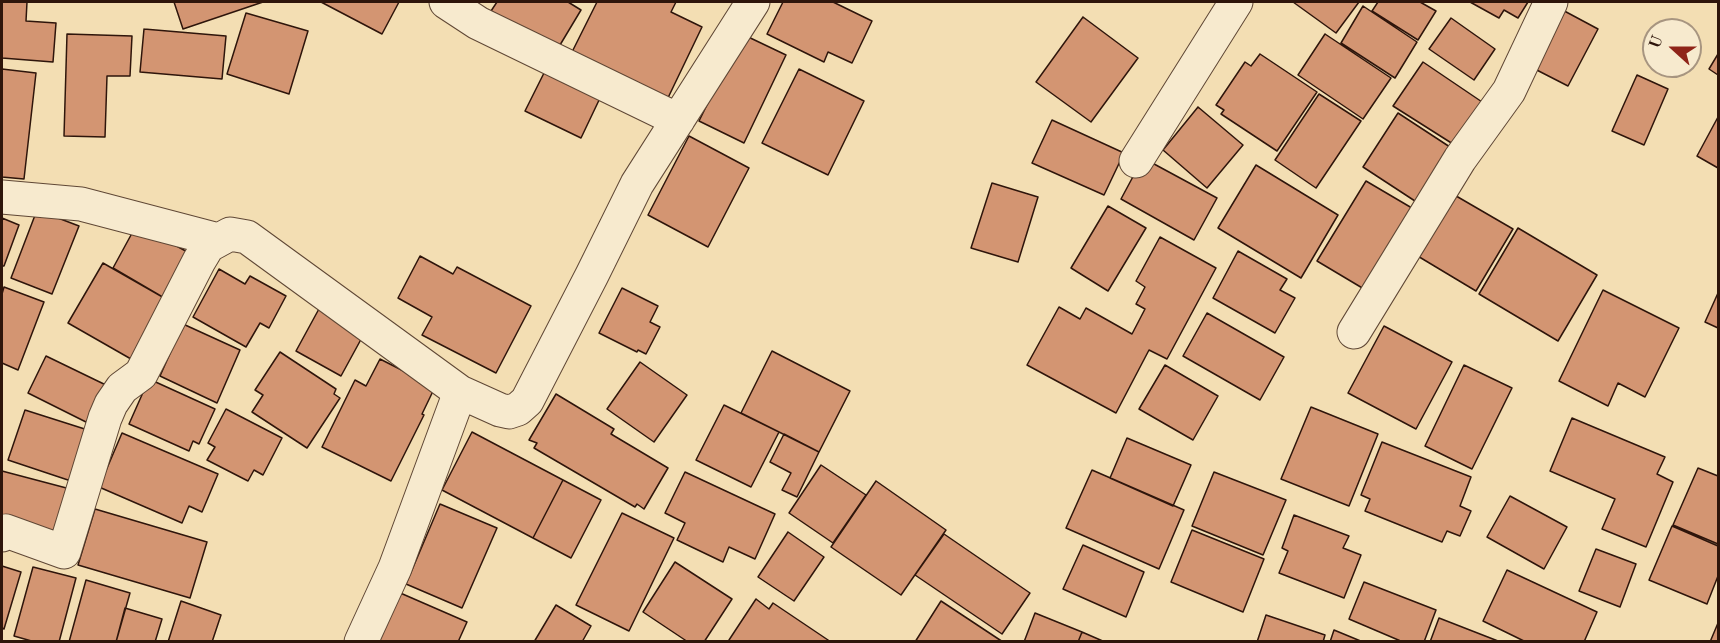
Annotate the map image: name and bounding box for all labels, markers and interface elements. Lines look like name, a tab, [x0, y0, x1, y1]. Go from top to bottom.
north arrow	[1642, 18, 1702, 78]
text: U	[1647, 33, 1667, 51]

